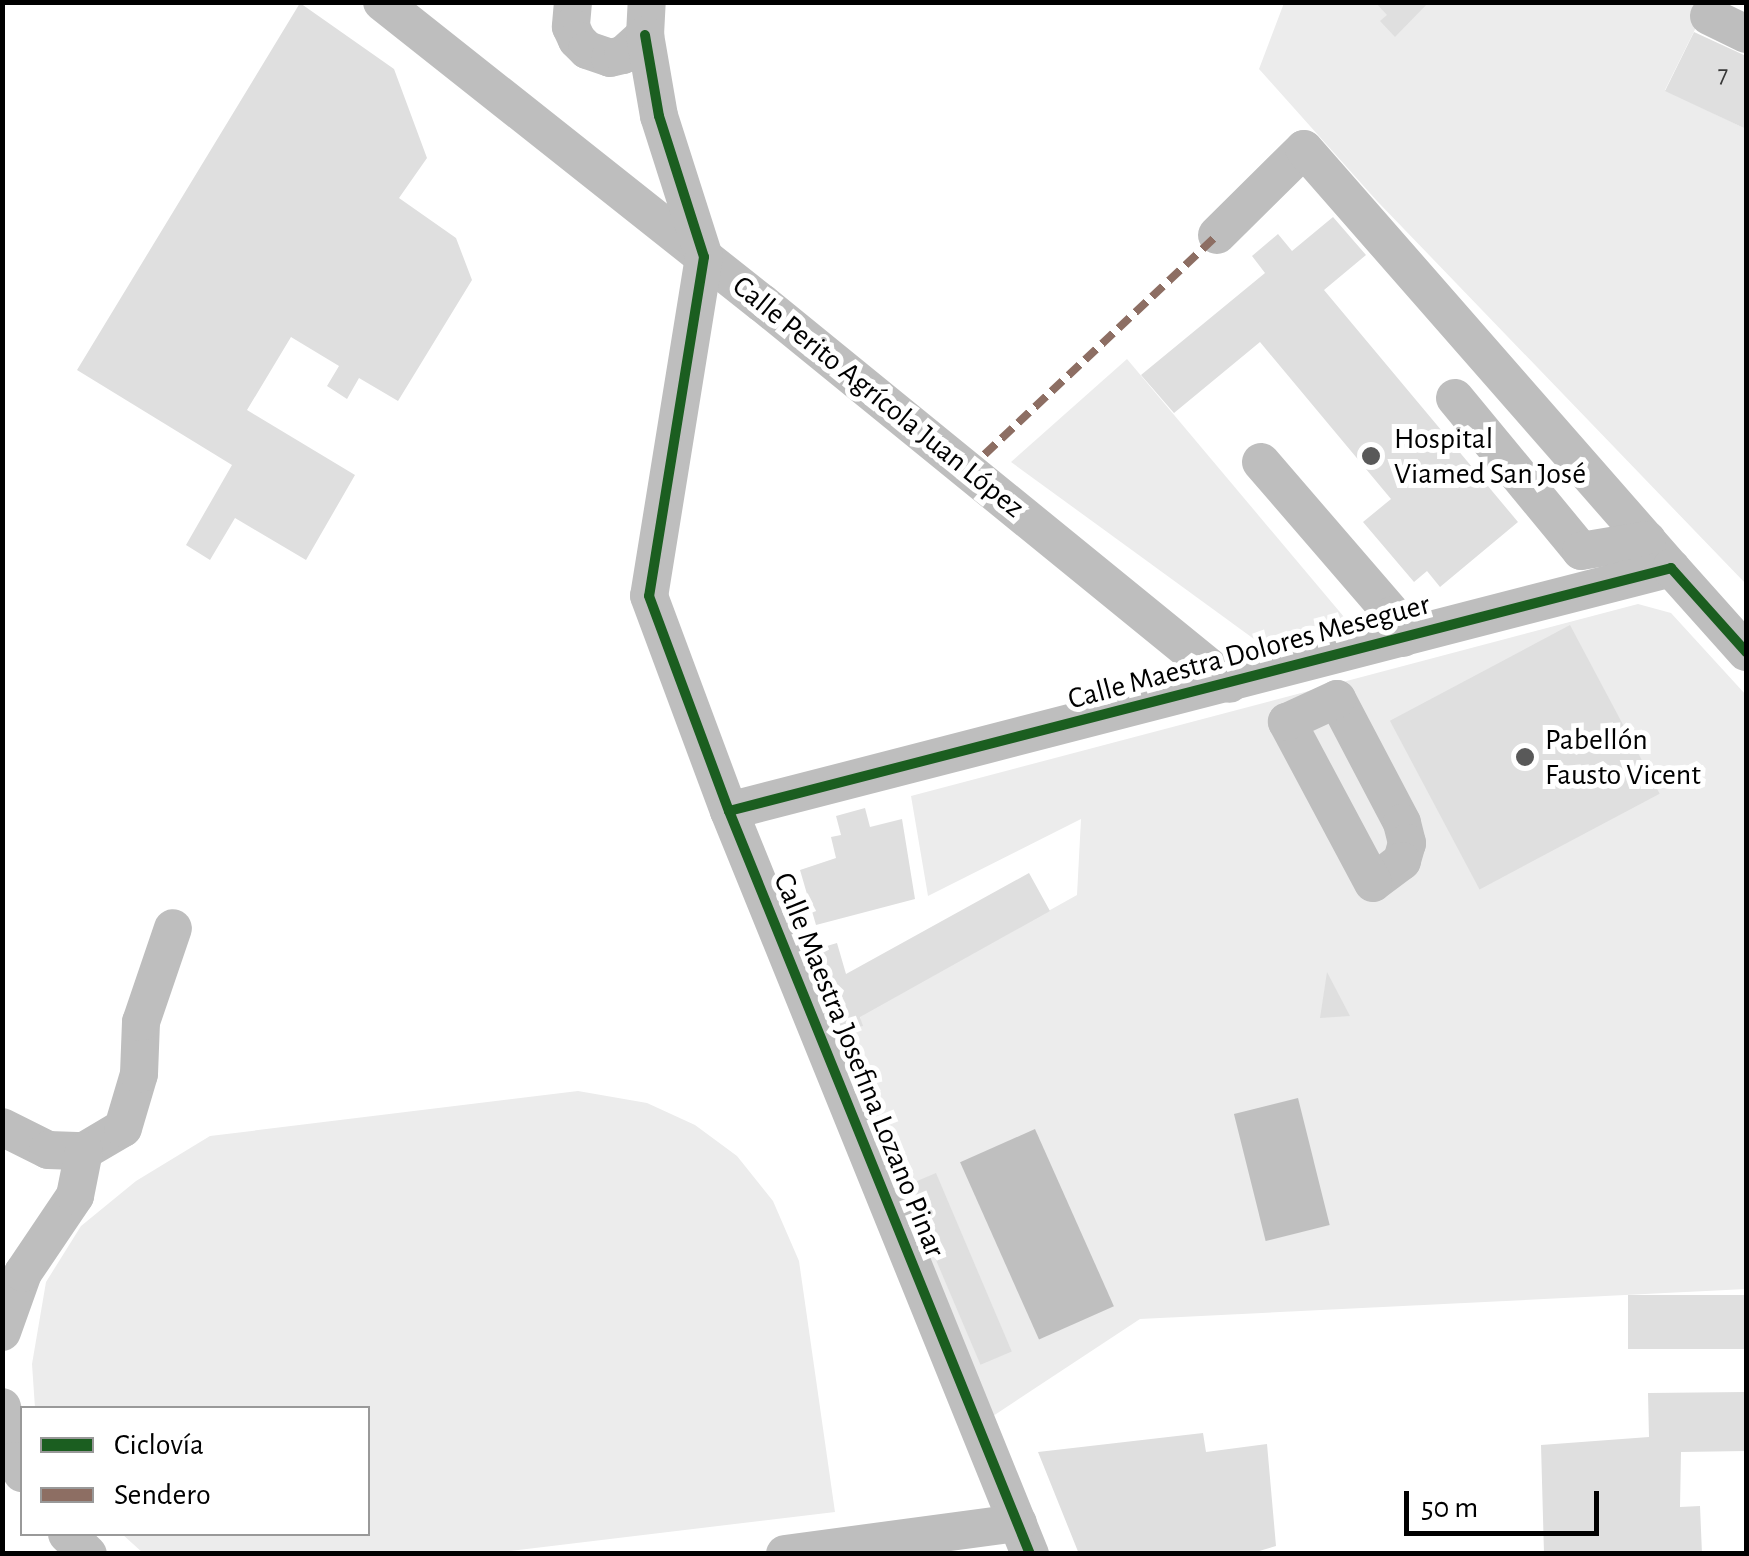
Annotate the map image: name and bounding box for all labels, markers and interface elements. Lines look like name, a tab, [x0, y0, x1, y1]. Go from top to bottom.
house number: 7	[1718, 60, 1728, 90]
street label: Calle Perito Agrícola Juan López	[725, 268, 1031, 526]
place label: Hospital Viamed San José	[1394, 421, 1586, 492]
marker: Hospital Viamed San José	[1358, 443, 1384, 469]
street label: Calle Maestra Dolores Meseguer	[1064, 586, 1434, 718]
place label: Pabellón Fausto Vicent	[1545, 722, 1701, 792]
marker: Pabellón Fausto Vicent	[1514, 746, 1536, 768]
street label: Calle Maestra Josefina Lozano Pinar	[765, 868, 953, 1262]
legend	[20, 1406, 370, 1536]
text: Ciclovía	[114, 1430, 204, 1460]
scale bar	[1409, 1471, 1604, 1533]
text: Sendero	[114, 1480, 211, 1510]
text: 50 m	[1421, 1493, 1478, 1523]

